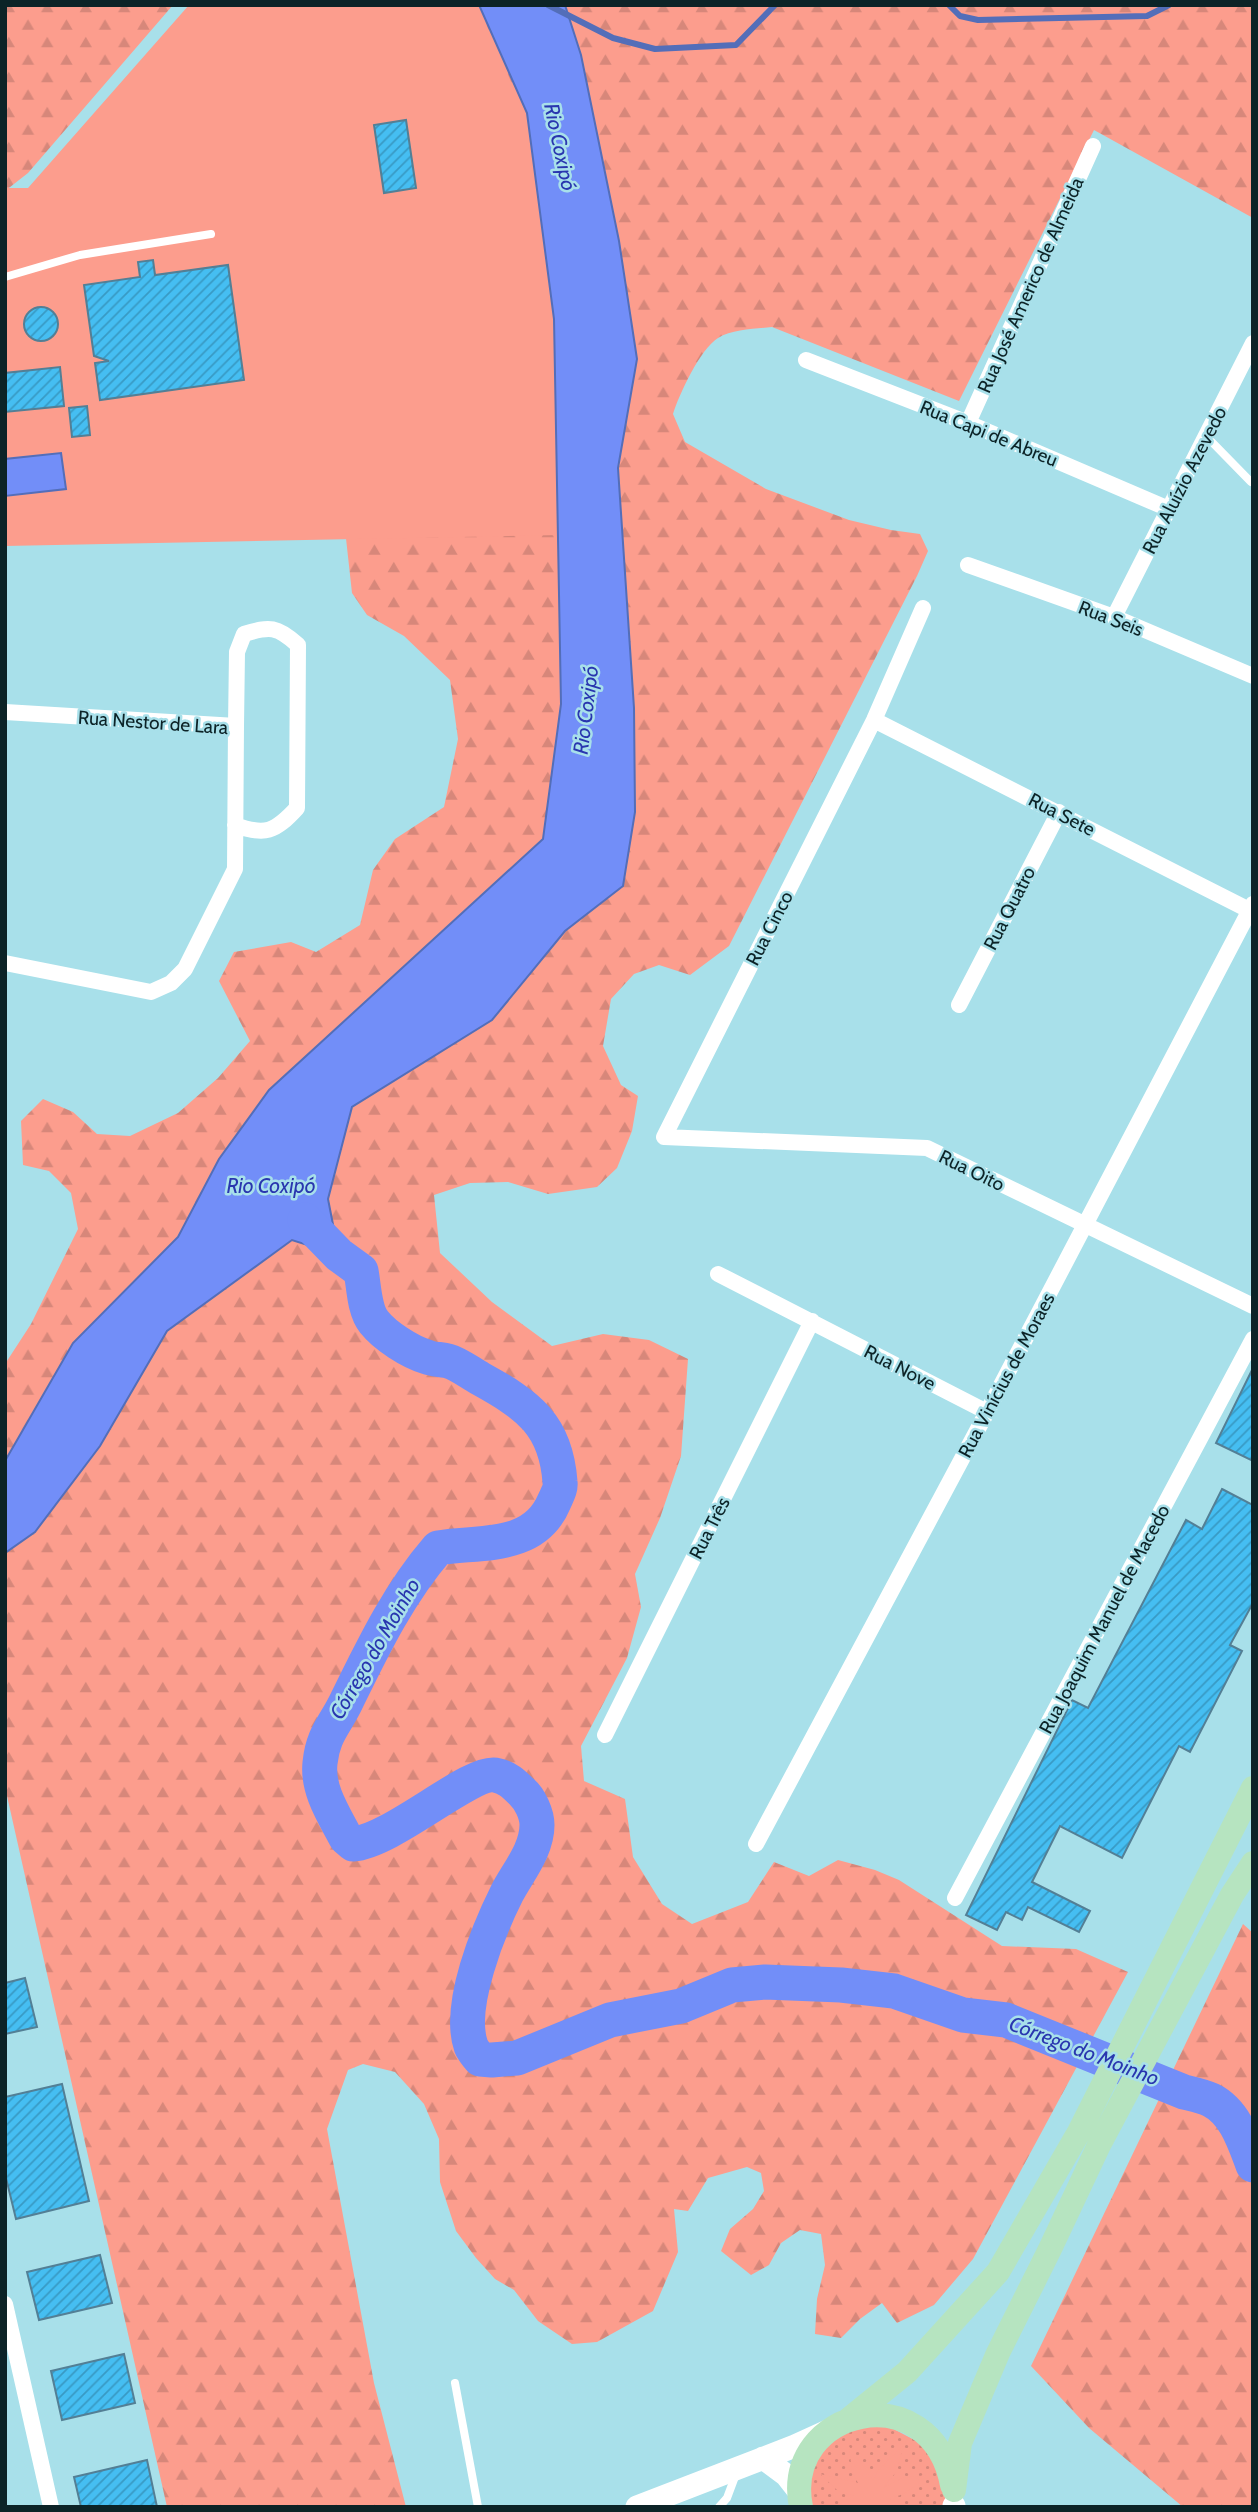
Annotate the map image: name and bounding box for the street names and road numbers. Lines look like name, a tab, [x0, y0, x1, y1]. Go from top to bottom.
street label: Rua José Americo de Almeida	[972, 174, 1088, 397]
street label: Rua Capi de Abreu	[917, 395, 1061, 472]
street label: Rua Aluízio Azevedo	[1137, 403, 1232, 558]
street label: Rua Seis	[1075, 596, 1146, 641]
street label: Rua Nestor de Lara	[77, 706, 229, 739]
street label: Rua Sete	[1025, 788, 1099, 841]
street label: Rua Quatro	[979, 863, 1040, 954]
street label: Rua Cinco	[741, 887, 798, 969]
street label: Rua Oito	[935, 1145, 1008, 1196]
street label: Rua Vinícius de Moraes	[953, 1289, 1060, 1462]
street label: Rua Nove	[860, 1340, 939, 1395]
street label: Rua Três	[684, 1493, 735, 1563]
street label: Rua Joaquim Manuel de Macedo	[1034, 1501, 1175, 1738]

